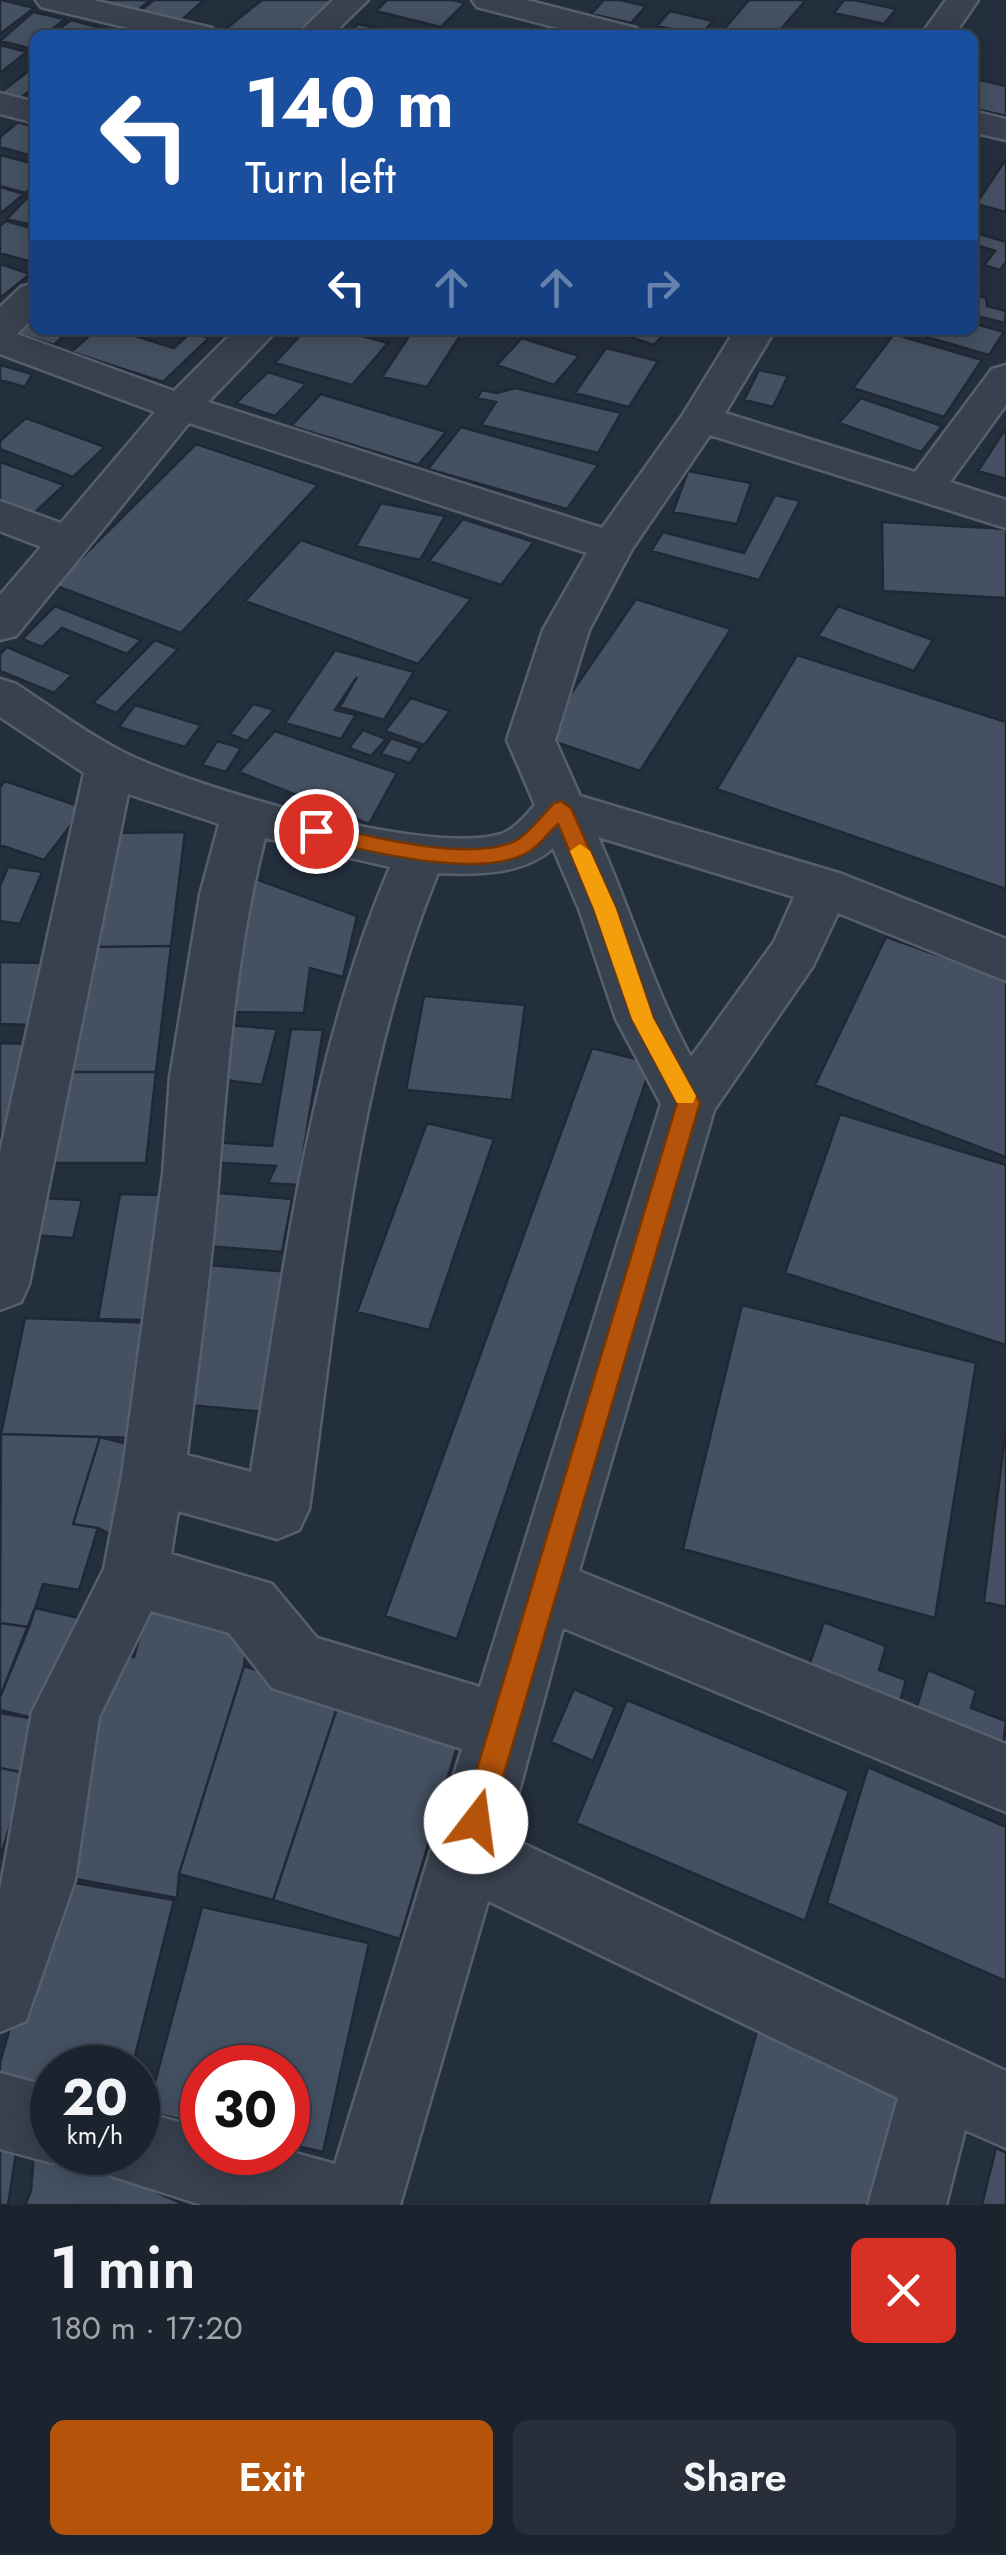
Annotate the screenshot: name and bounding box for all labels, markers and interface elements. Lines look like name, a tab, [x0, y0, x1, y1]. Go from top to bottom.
text: 140 m	[245, 52, 454, 153]
icon: left	[80, 70, 210, 200]
text: Turn left	[245, 145, 396, 210]
icon: left	[319, 260, 374, 315]
icon: ahead	[424, 260, 479, 315]
icon: ahead	[529, 260, 584, 315]
icon: right	[634, 260, 689, 315]
pin	[274, 789, 359, 874]
icon: arrive	[289, 804, 344, 859]
position arrow	[424, 1770, 528, 1874]
speed limit sign: 30	[180, 2045, 310, 2175]
text: 20	[62, 2061, 128, 2134]
text: km/h	[67, 2117, 123, 2153]
text: 1 min	[50, 2224, 196, 2311]
button: close	[851, 2238, 956, 2343]
text: 180 m · 17:20	[50, 2305, 243, 2351]
button: Exit	[50, 2420, 493, 2535]
button: Share	[513, 2420, 956, 2535]

